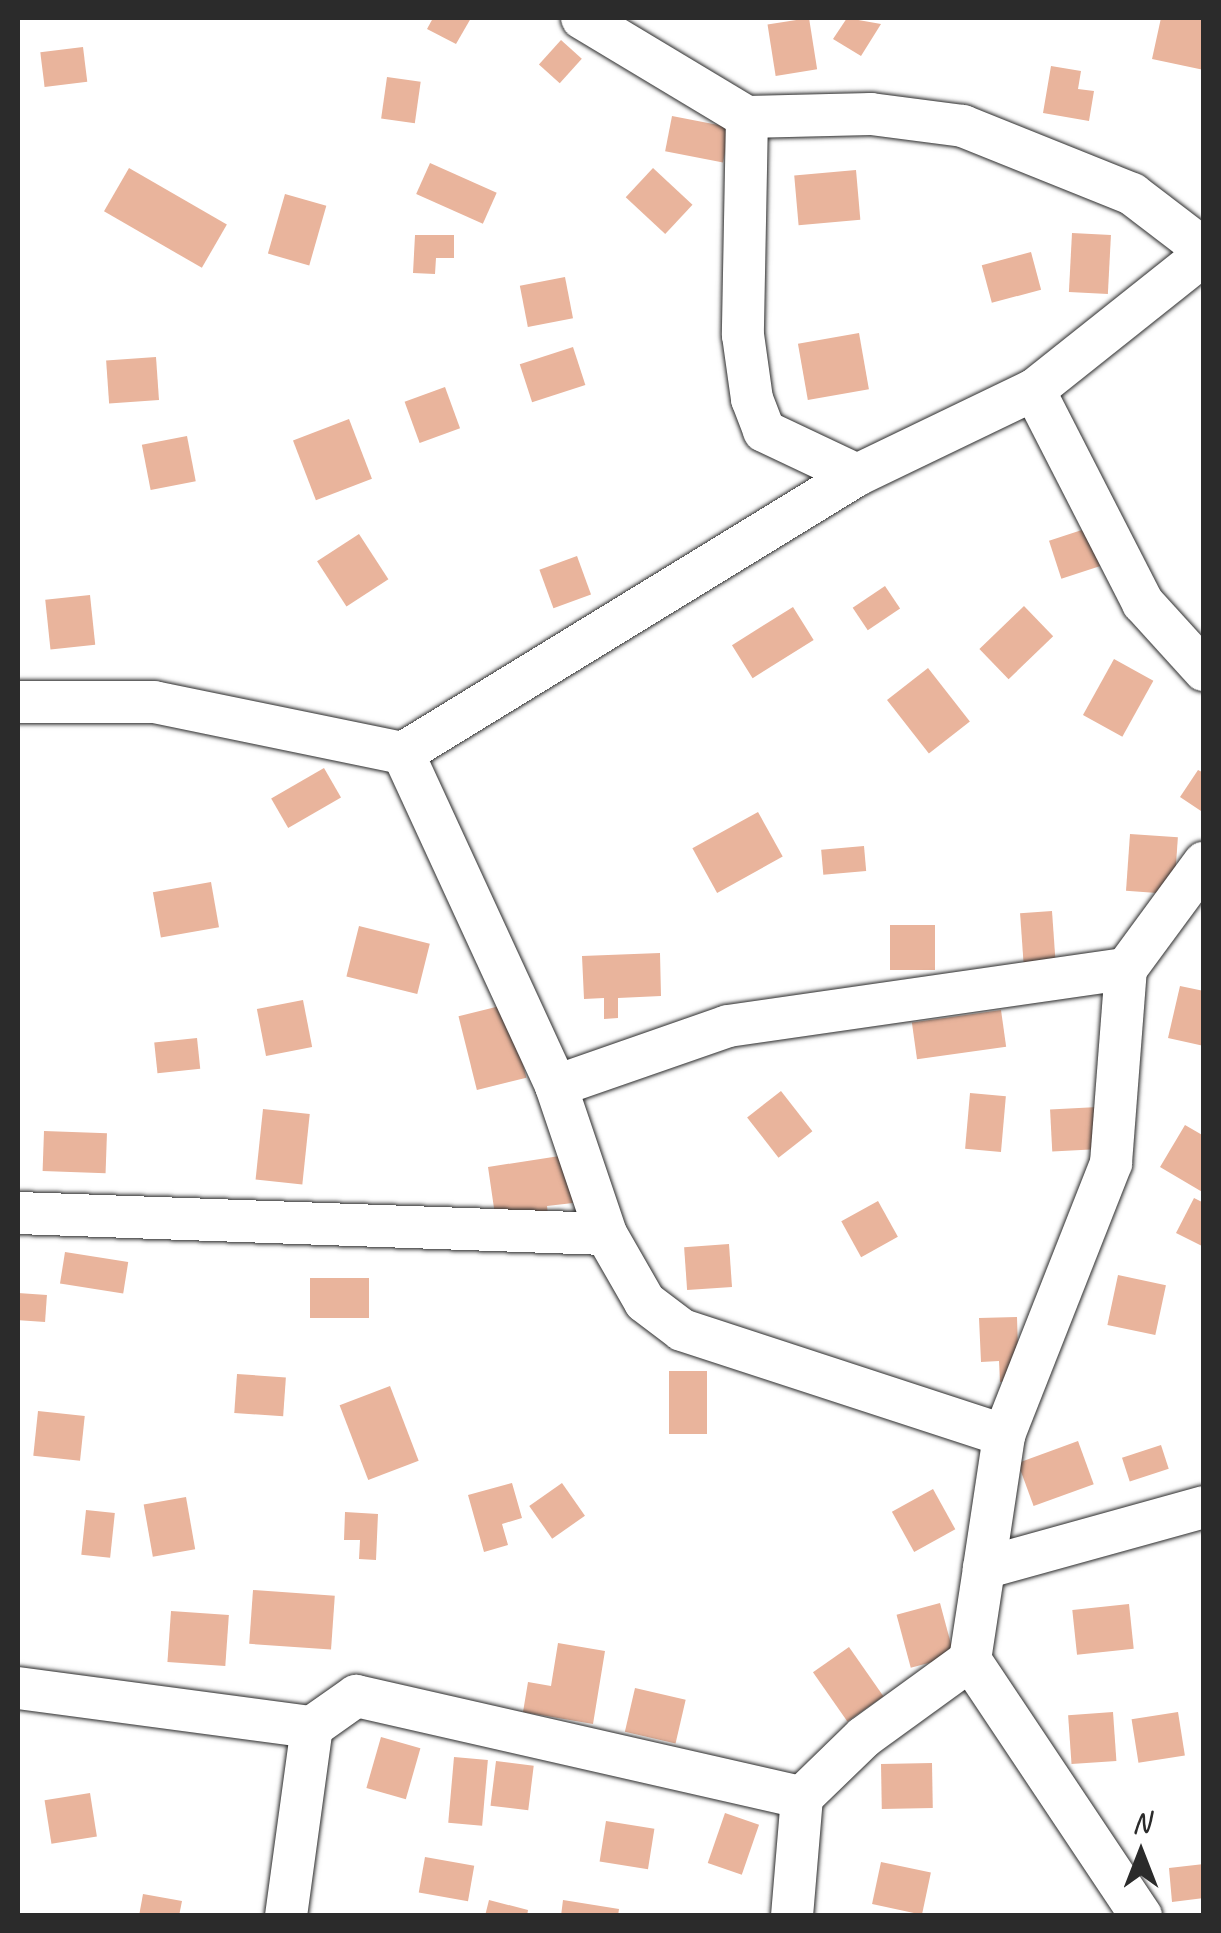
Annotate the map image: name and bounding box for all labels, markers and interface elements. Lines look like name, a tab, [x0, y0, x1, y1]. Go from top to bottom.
north arrow	[1091, 1803, 1191, 1903]
text: N	[1132, 1805, 1150, 1840]

